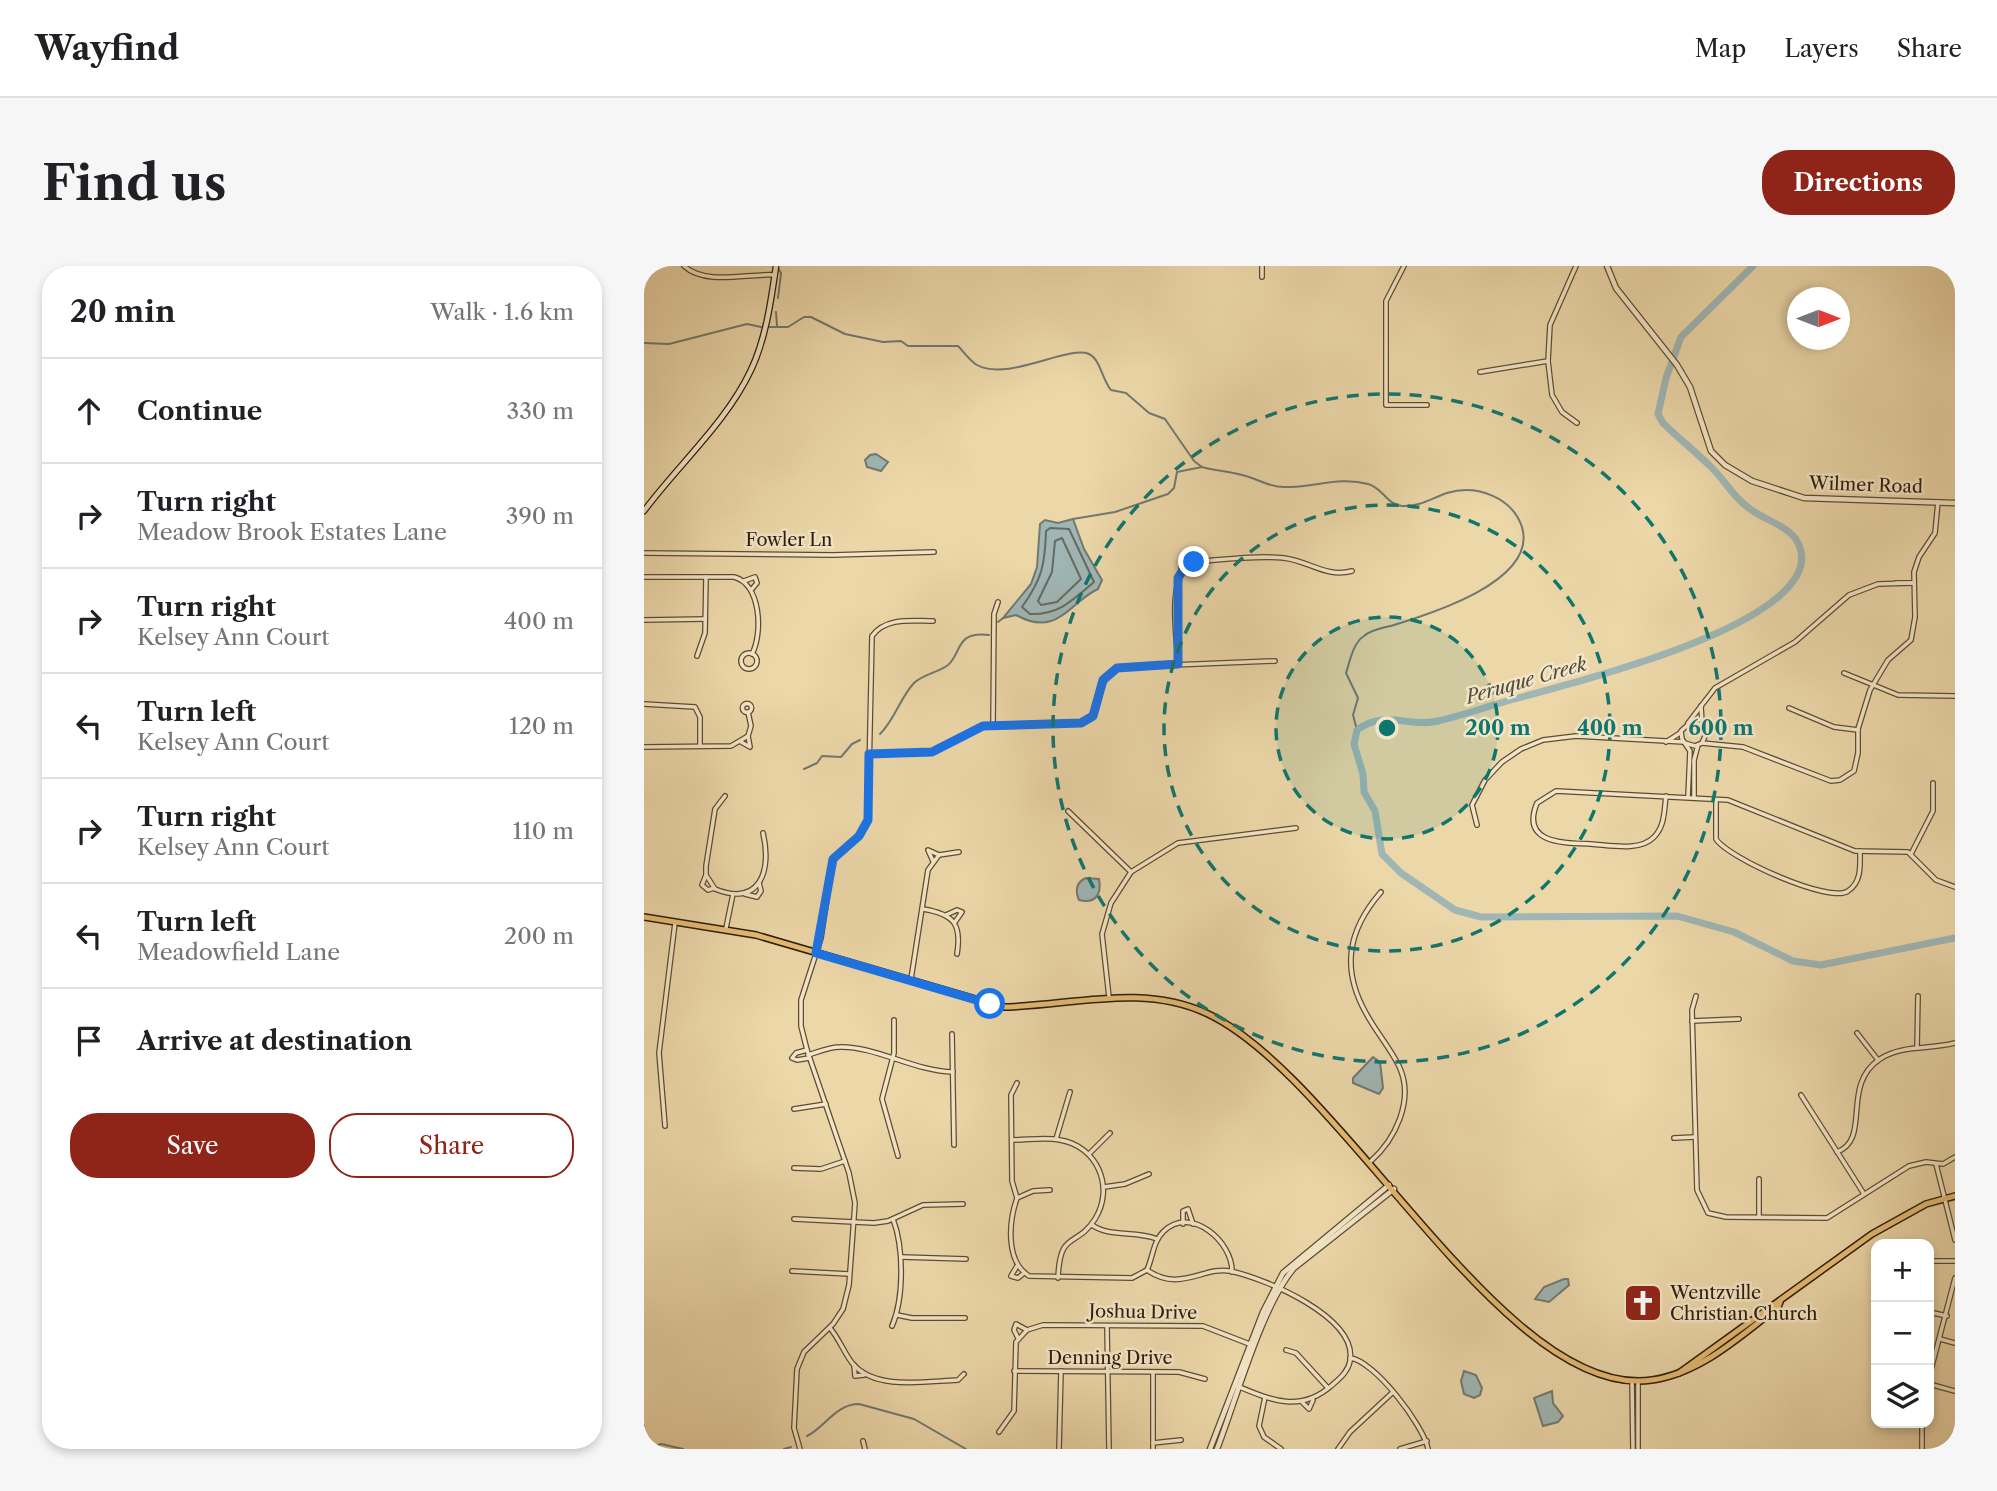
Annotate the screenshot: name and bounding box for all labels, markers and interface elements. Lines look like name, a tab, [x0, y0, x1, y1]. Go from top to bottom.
text: Wayfind	[35, 28, 179, 69]
text: Map	[1695, 34, 1746, 63]
text: Layers	[1784, 34, 1859, 63]
text: Share	[1897, 34, 1962, 63]
button: Directions	[1762, 150, 1955, 215]
text: Find us	[42, 152, 226, 213]
north arrow	[1787, 287, 1850, 350]
text: 20 min	[70, 293, 176, 330]
text: Walk · 1.6 km	[430, 298, 574, 326]
icon: ahead	[70, 392, 108, 430]
text: Continue	[137, 395, 262, 427]
text: 330 m	[507, 397, 574, 425]
street label: Wilmer Road	[1808, 472, 1923, 498]
text: Turn right	[137, 486, 276, 518]
icon: right	[70, 497, 108, 535]
text: 390 m	[506, 502, 574, 530]
text: Meadow Brook Estates Lane	[137, 518, 447, 546]
street label: Fowler Ln	[746, 529, 832, 551]
route end	[1178, 546, 1209, 577]
text: Turn right	[137, 591, 276, 623]
icon: right	[70, 602, 108, 640]
text: 400 m	[504, 607, 574, 635]
text: Kelsey Ann Court	[137, 623, 330, 651]
water label: Peruque Creek	[1461, 652, 1589, 709]
text: Turn left	[137, 696, 256, 728]
icon: left	[70, 707, 108, 745]
text: 120 m	[509, 712, 574, 740]
text: 200 m	[1465, 715, 1531, 740]
text: 400 m	[1577, 715, 1643, 740]
text: 600 m	[1688, 715, 1754, 740]
centre of rings	[1375, 716, 1399, 740]
text: Kelsey Ann Court	[137, 728, 330, 756]
text: Turn right	[137, 801, 276, 833]
icon: right	[70, 812, 108, 850]
text: 110 m	[513, 817, 574, 845]
text: Kelsey Ann Court	[137, 833, 330, 861]
text: Turn left	[137, 906, 256, 938]
icon: left	[70, 917, 108, 955]
text: 200 m	[504, 922, 574, 950]
text: Meadowfield Lane	[137, 938, 340, 966]
route start	[974, 988, 1005, 1019]
icon: arrive	[70, 1022, 108, 1060]
text: Arrive at destination	[137, 1025, 412, 1057]
button: Save	[70, 1113, 315, 1178]
button: Share	[329, 1113, 574, 1178]
map controls	[1871, 1239, 1934, 1428]
button: +	[1871, 1239, 1934, 1302]
church icon: Wentzville Christian Church	[1622, 1282, 1664, 1324]
place label: Wentzville Christian Church	[1669, 1282, 1818, 1325]
street label: Joshua Drive	[1086, 1300, 1197, 1324]
button: −	[1871, 1302, 1934, 1365]
street label: Denning Drive	[1047, 1347, 1173, 1369]
button: layers	[1871, 1365, 1934, 1428]

